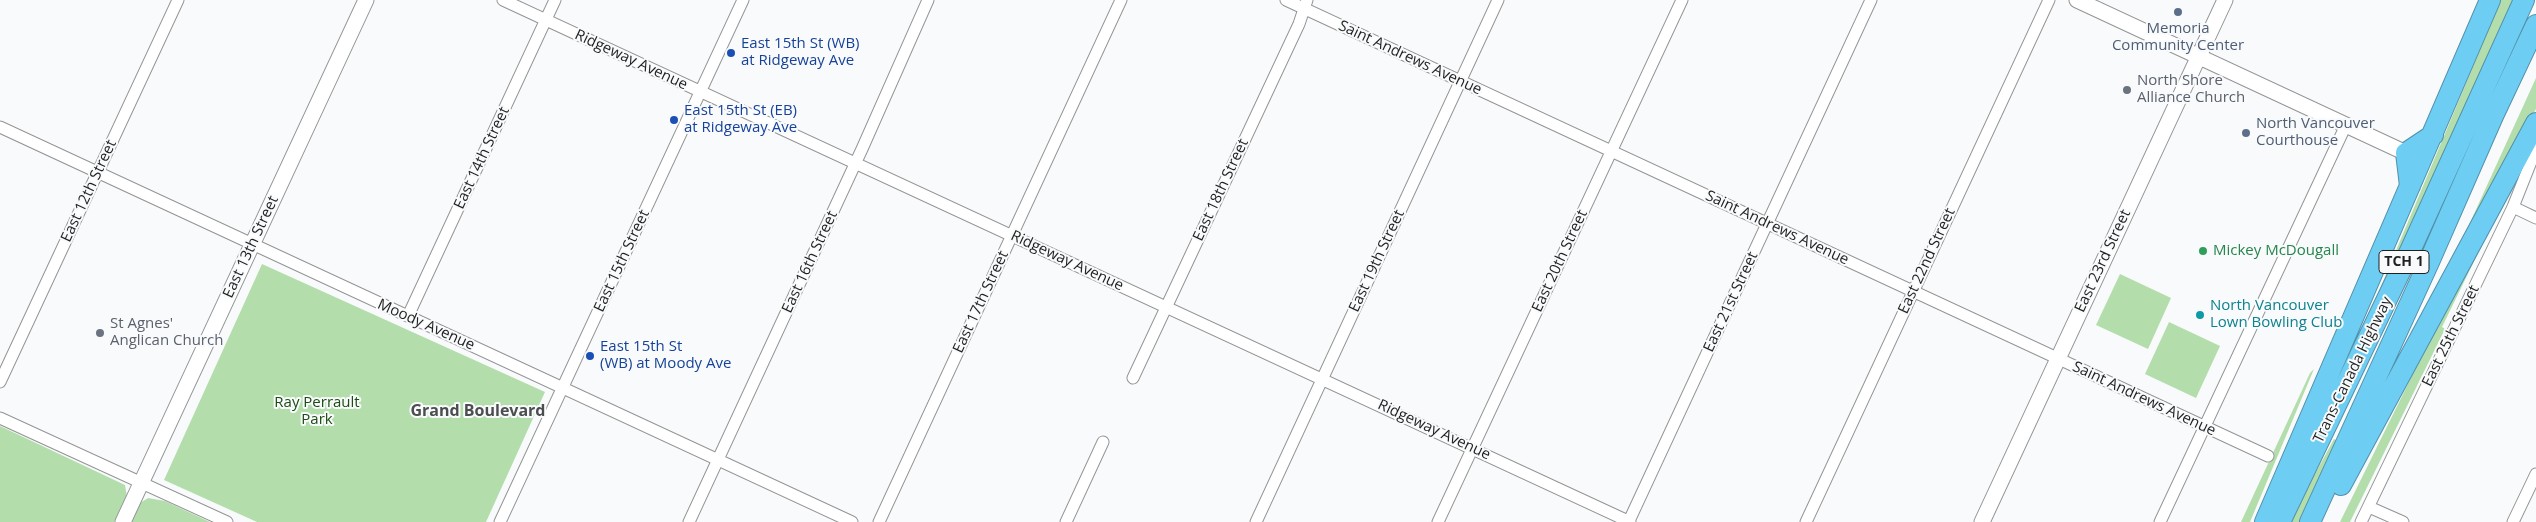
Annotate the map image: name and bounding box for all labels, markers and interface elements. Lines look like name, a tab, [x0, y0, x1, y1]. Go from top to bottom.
marker: Memoria Community Center	[2172, 6, 2184, 18]
street label: Saint Andrews Avenue	[1335, 17, 1485, 99]
place label: Memoria Community Center	[2112, 20, 2244, 55]
street label: Ridgeway Avenue	[572, 26, 690, 94]
place label: East 15th St (WB) at Ridgeway Ave	[741, 35, 860, 70]
marker: East 15th St (WB) at Ridgeway Ave	[725, 47, 737, 59]
place label: North Shore Alliance Church	[2137, 72, 2245, 107]
marker: North Shore Alliance Church	[2121, 84, 2133, 96]
place label: East 15th St (EB) at Ridgeway Ave	[684, 102, 797, 137]
street label: East 14th Street	[450, 104, 514, 212]
marker: East 15th St (EB) at Ridgeway Ave	[668, 114, 680, 126]
place label: North Vancouver Courthouse	[2256, 115, 2375, 150]
marker: North Vancouver Courthouse	[2240, 127, 2252, 139]
street label: East 18th Street	[1189, 136, 1253, 244]
street label: East 12th Street	[57, 137, 121, 245]
street label: Saint Andrews Avenue	[1702, 187, 1852, 269]
street label: East 13th Street	[219, 193, 283, 301]
street label: East 22nd Street	[1895, 205, 1959, 317]
street label: East 15th Street	[590, 207, 654, 315]
street label: East 19th Street	[1345, 207, 1409, 315]
street label: East 20th Street	[1528, 207, 1592, 315]
street label: East 23rd Street	[2071, 207, 2135, 315]
street label: East 16th Street	[778, 208, 842, 316]
street label: Ridgeway Avenue	[1008, 227, 1126, 295]
place label: Mickey McDougall	[2213, 242, 2339, 260]
marker: Mickey McDougall	[2197, 245, 2209, 257]
street label: East 17th Street	[949, 248, 1013, 356]
street label: East 21st Street	[1700, 249, 1762, 355]
road number: TCH 1	[2379, 250, 2429, 274]
street label: East 25th Street	[2419, 282, 2483, 390]
street label: Trans-Canada Highway	[2310, 294, 2396, 446]
street label: Moody Avenue	[375, 296, 477, 354]
place label: North Vancouver Lown Bowling Club	[2210, 297, 2342, 332]
marker: North Vancouver Lown Bowling Club	[2194, 309, 2206, 321]
place label: St Agnes' Anglican Church	[110, 315, 223, 350]
marker: St Agnes' Anglican Church	[94, 327, 106, 339]
place label: East 15th St (WB) at Moody Ave	[600, 338, 731, 373]
marker: East 15th St (WB) at Moody Ave	[584, 350, 596, 362]
street label: Saint Andrews Avenue	[2069, 358, 2219, 440]
park label: Ray Perrault Park	[274, 394, 360, 429]
street label: Ridgeway Avenue	[1375, 396, 1493, 464]
district label: Grand Boulevard	[411, 401, 545, 421]

